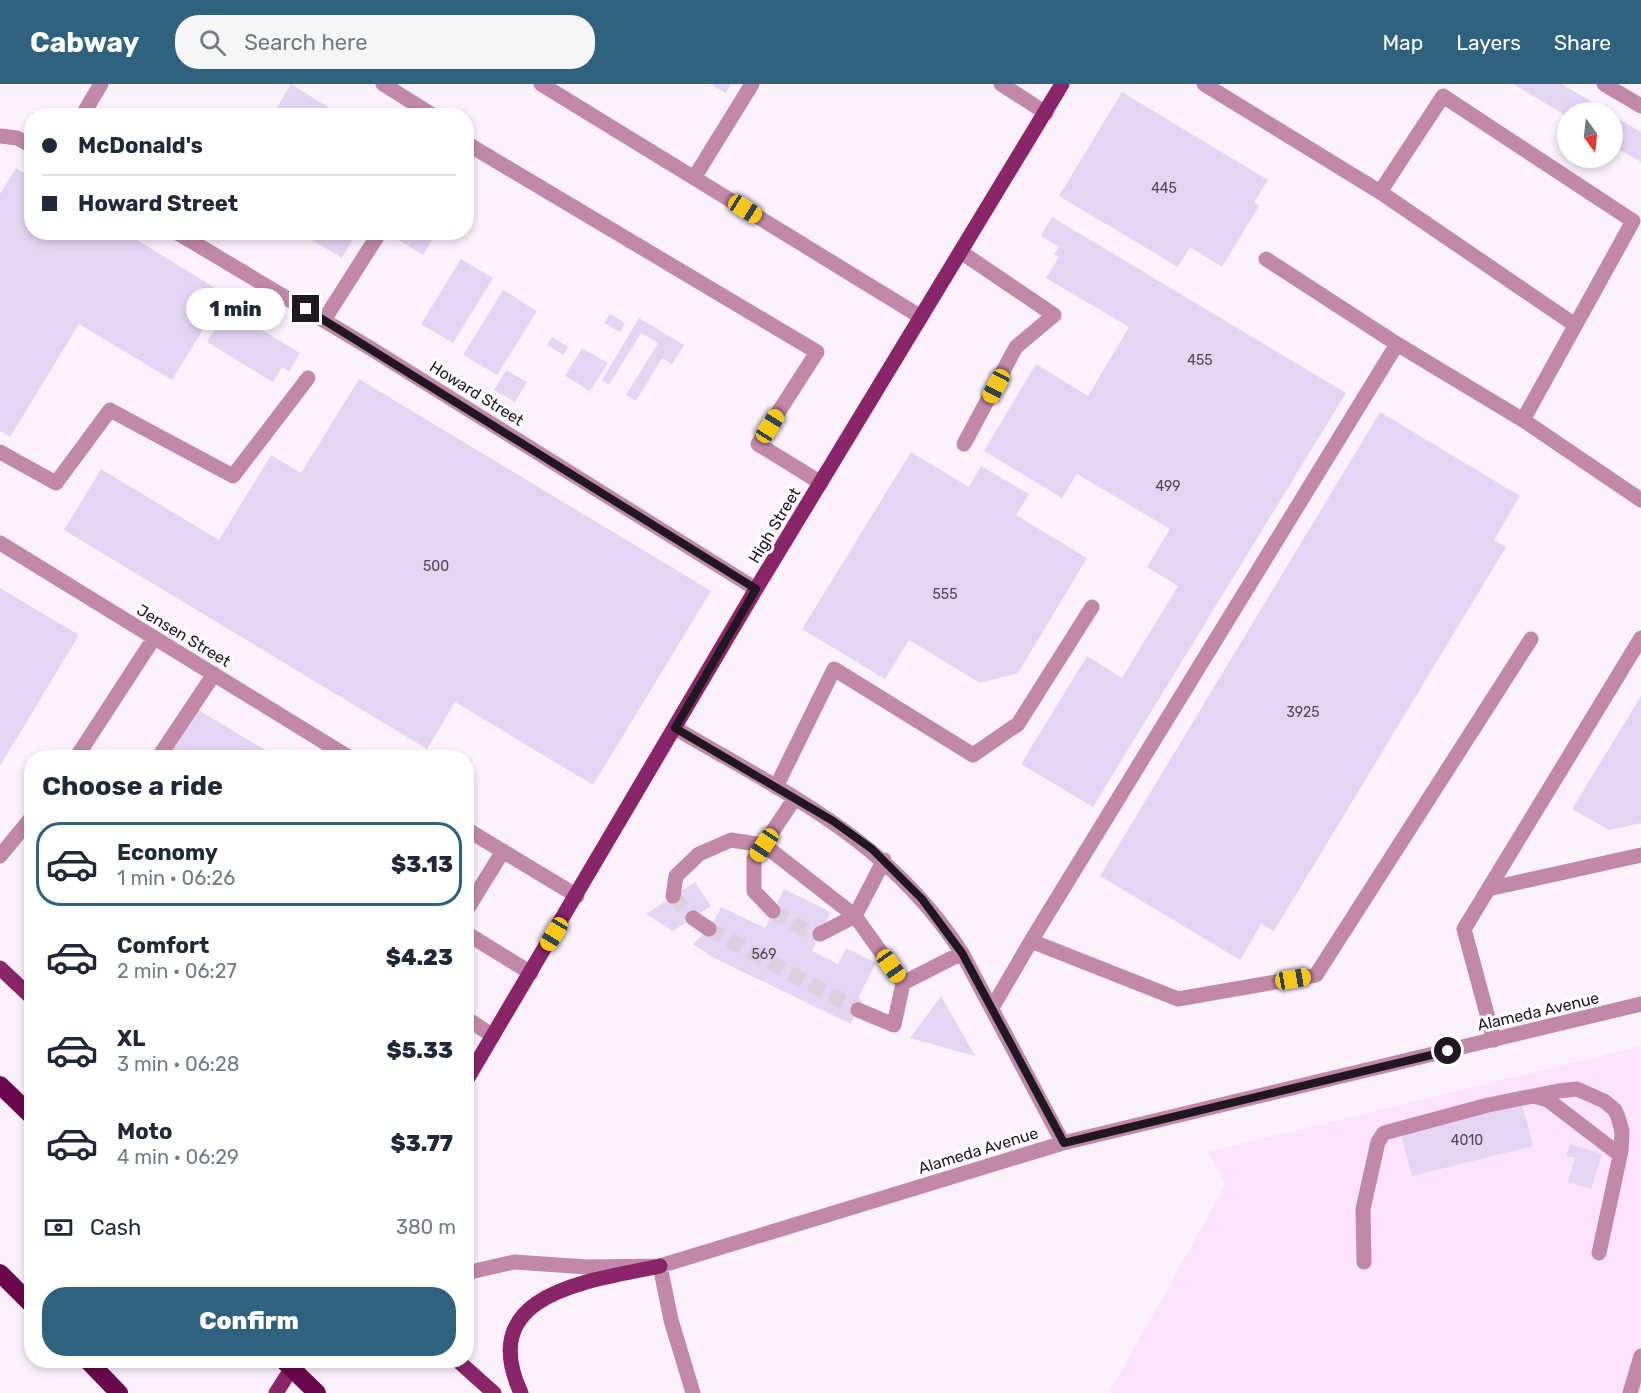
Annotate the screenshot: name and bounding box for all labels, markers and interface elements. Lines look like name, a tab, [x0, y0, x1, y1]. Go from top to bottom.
search box	[175, 15, 595, 69]
text: Cabway	[30, 26, 139, 59]
icon: search	[196, 26, 229, 59]
text: Search here	[244, 29, 368, 56]
text: Map	[1382, 30, 1423, 55]
text: Layers	[1456, 30, 1521, 55]
text: Share	[1554, 30, 1611, 55]
north arrow	[1557, 102, 1623, 168]
map controls	[1557, 102, 1623, 168]
text: McDonald's	[78, 132, 203, 159]
house number: 445	[1151, 180, 1177, 197]
text: Howard Street	[78, 190, 238, 217]
car	[725, 192, 765, 226]
callout: 1 min	[186, 288, 285, 330]
route end	[292, 295, 319, 322]
text: 1 min	[209, 297, 262, 321]
house number: 455	[1187, 352, 1213, 369]
street label: Howard Street	[426, 357, 527, 430]
car	[980, 366, 1012, 406]
car	[753, 406, 787, 446]
house number: 499	[1155, 478, 1181, 495]
street label: High Street	[744, 484, 804, 566]
house number: 500	[423, 558, 449, 575]
house number: 555	[933, 586, 957, 603]
street label: Jensen Street	[134, 600, 234, 671]
house number: 3925	[1286, 704, 1320, 721]
text: Choose a ride	[42, 770, 223, 802]
car	[746, 825, 782, 865]
icon: car	[45, 837, 99, 891]
text: Economy	[117, 839, 218, 866]
text: $3.13	[391, 851, 453, 878]
text: 1 min · 06:26	[117, 866, 235, 890]
car	[537, 914, 571, 954]
icon: car	[45, 930, 99, 984]
text: Comfort	[117, 932, 209, 959]
text: $4.23	[386, 944, 453, 971]
house number: 569	[751, 946, 777, 963]
car	[873, 946, 909, 986]
text: 2 min · 06:27	[117, 959, 237, 983]
car	[1274, 967, 1312, 991]
street label: Alameda Avenue	[1475, 988, 1601, 1035]
icon: car	[45, 1023, 99, 1077]
text: XL	[117, 1025, 145, 1052]
text: $5.33	[387, 1037, 453, 1064]
route start	[1434, 1037, 1461, 1064]
text: 3 min · 06:28	[117, 1052, 239, 1076]
icon: car	[45, 1116, 99, 1170]
text: Moto	[117, 1118, 172, 1145]
street label: Alameda Avenue	[916, 1123, 1040, 1178]
text: $3.77	[391, 1130, 453, 1157]
house number: 4010	[1451, 1132, 1483, 1149]
text: 4 min · 06:29	[117, 1145, 239, 1169]
icon: cash	[42, 1211, 75, 1244]
text: Cash	[90, 1214, 141, 1241]
text: 380 m	[396, 1215, 456, 1239]
button: Confirm	[42, 1287, 456, 1356]

